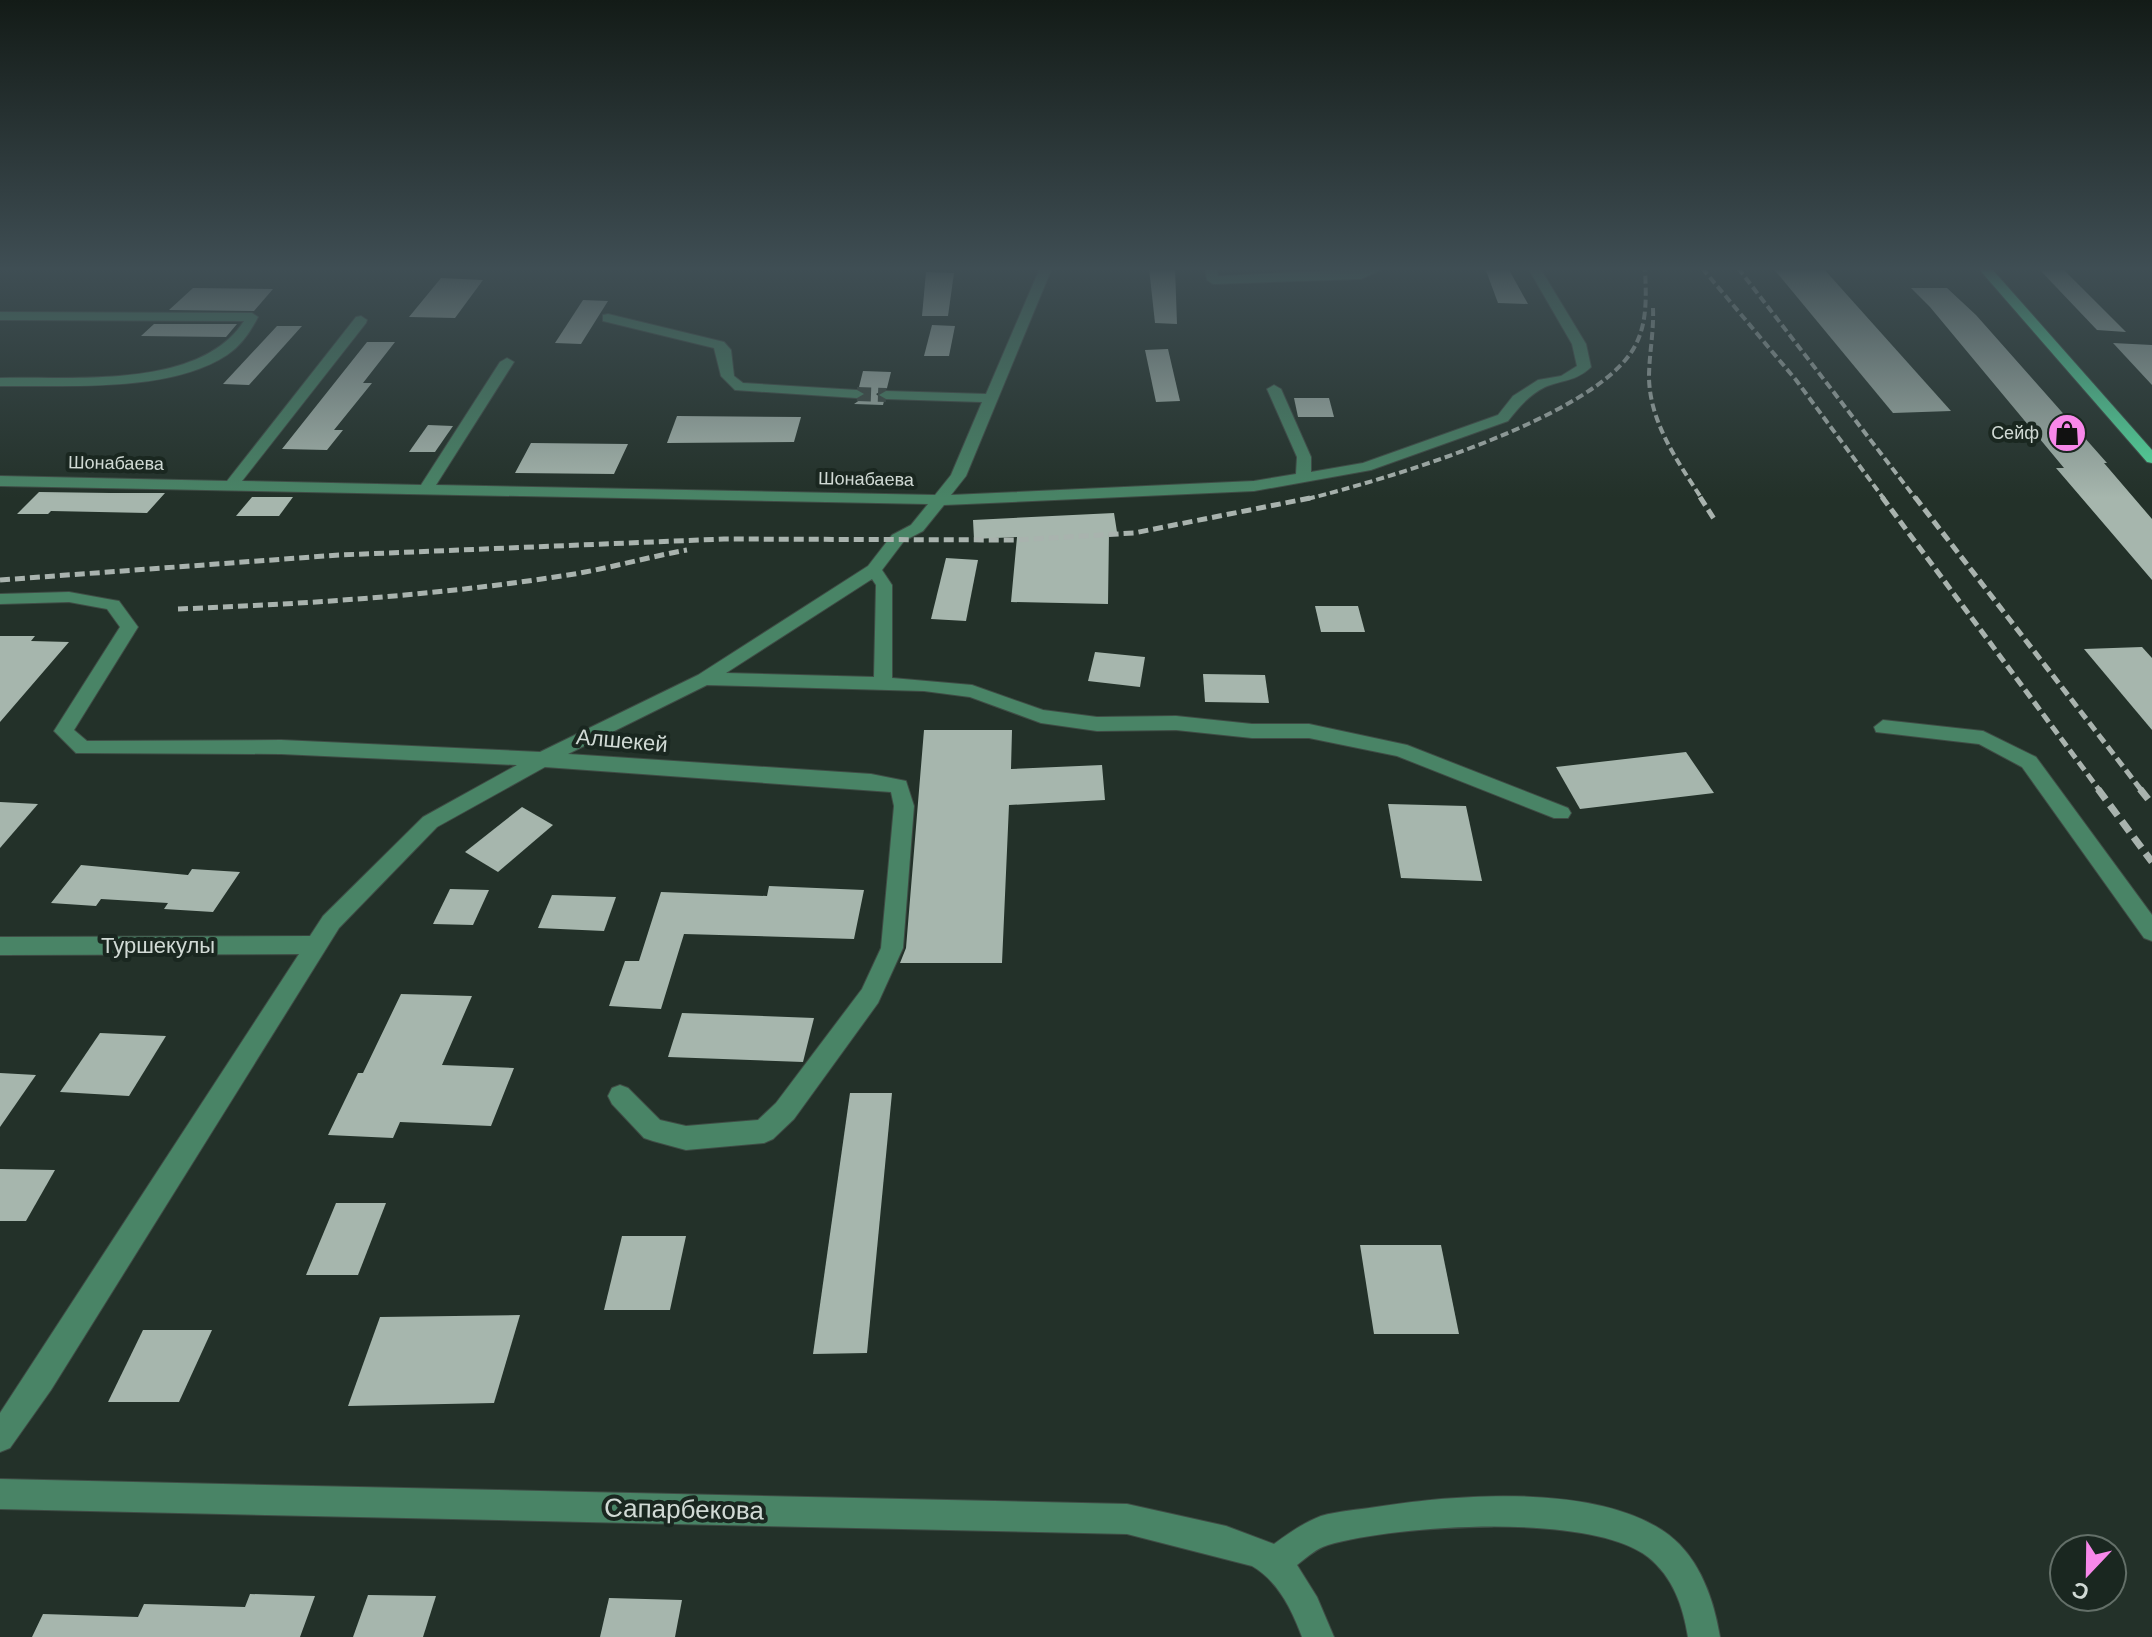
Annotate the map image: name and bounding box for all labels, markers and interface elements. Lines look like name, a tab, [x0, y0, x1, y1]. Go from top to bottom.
shop icon: Сейф	[2046, 412, 2088, 454]
place label: Сейф	[1991, 421, 2039, 443]
street label: Шонабаева	[68, 450, 165, 474]
street label: Шонабаева	[818, 466, 915, 490]
street label: Алшекей	[575, 722, 669, 756]
street label: Туршекулы	[101, 931, 215, 958]
street label: Сапарбекова	[604, 1491, 765, 1524]
north arrow	[2048, 1533, 2128, 1613]
text: С	[2068, 1577, 2092, 1608]

